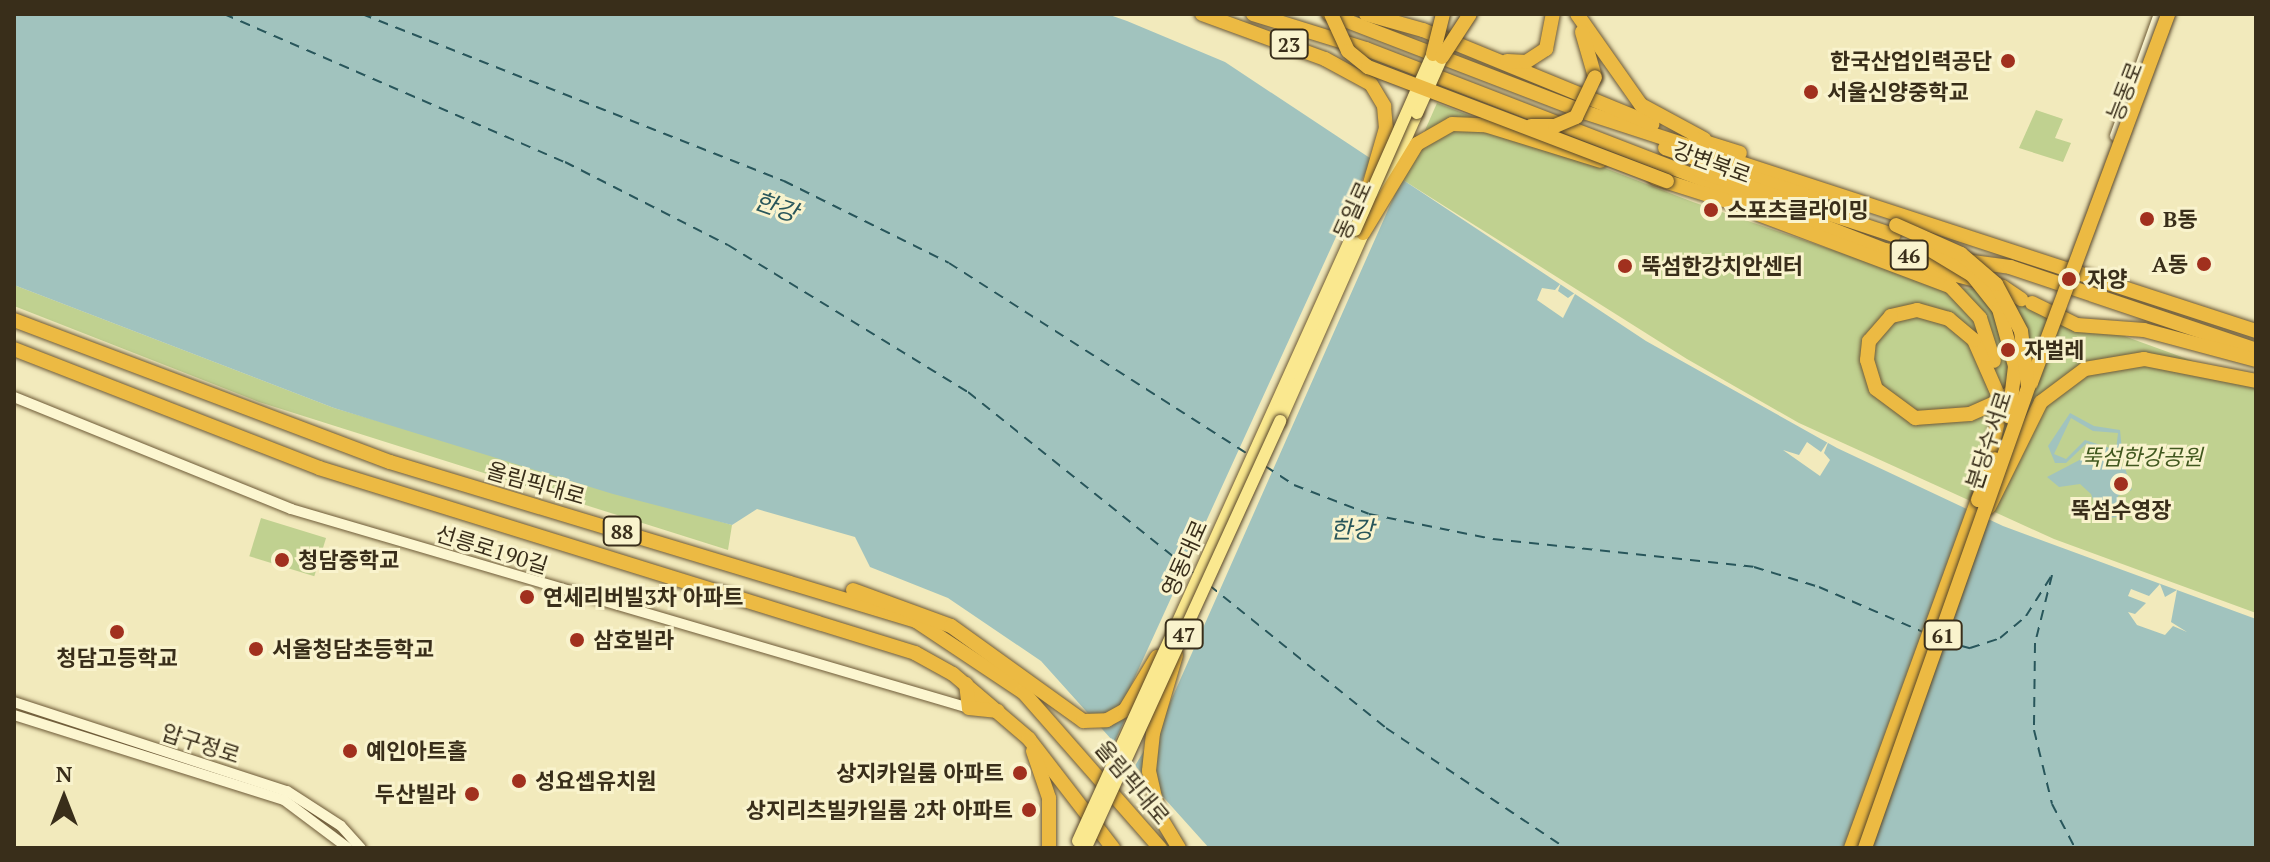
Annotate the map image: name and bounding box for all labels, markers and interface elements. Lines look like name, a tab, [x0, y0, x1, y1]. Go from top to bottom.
road number: 23	[1269, 28, 1309, 60]
place label: 한국산업인력공단	[1830, 48, 1992, 74]
marker: 한국산업인력공단	[1999, 52, 2017, 70]
street label: 능동로	[2101, 58, 2147, 124]
place label: 서울신양중학교	[1827, 79, 1969, 105]
marker: 서울신양중학교	[1802, 83, 1820, 101]
street label: 강변북로	[1669, 136, 1755, 188]
street label: 동일로	[1328, 177, 1376, 243]
water label: 한강	[750, 186, 802, 228]
place label: 스포츠클라이밍	[1727, 197, 1869, 223]
marker: 스포츠클라이밍	[1702, 201, 1720, 219]
place label: B동	[2163, 206, 2198, 232]
marker: B동	[2138, 210, 2156, 228]
road number: 46	[1889, 239, 1929, 271]
place label: A동	[2152, 251, 2188, 277]
place label: 뚝섬한강치안센터	[1641, 253, 1803, 279]
marker: A동	[2195, 255, 2213, 273]
marker: 뚝섬한강치안센터	[1616, 257, 1634, 275]
place label: 자양	[2087, 266, 2127, 292]
marker: 자양	[2058, 268, 2080, 290]
place label: 자벌레	[2024, 337, 2085, 363]
marker: 자벌레	[1999, 341, 2017, 359]
street label: 분당수서로	[1960, 388, 2016, 492]
park label: 뚝섬한강공원	[2081, 444, 2203, 470]
street label: 올림픽대로	[484, 456, 588, 510]
marker: 뚝섬수영장	[2112, 475, 2130, 493]
place label: 뚝섬수영장	[2070, 497, 2172, 523]
road number: 88	[602, 515, 642, 547]
street label: 영동대로	[1155, 516, 1213, 600]
water label: 한강	[1330, 516, 1374, 544]
street label: 선릉로190길	[433, 519, 551, 579]
place label: 청담중학교	[298, 547, 399, 573]
marker: 청담중학교	[273, 551, 291, 569]
place label: 연세리버빌3차 아파트	[543, 584, 744, 610]
marker: 연세리버빌3차 아파트	[518, 588, 536, 606]
road number: 47	[1164, 618, 1204, 650]
road number: 61	[1923, 619, 1963, 651]
marker: 청담고등학교	[108, 623, 126, 641]
place label: 삼호빌라	[593, 627, 674, 653]
marker: 삼호빌라	[568, 631, 586, 649]
place label: 서울청담초등학교	[272, 636, 434, 662]
marker: 서울청담초등학교	[247, 640, 265, 658]
place label: 청담고등학교	[56, 645, 178, 671]
street label: 압구정로	[158, 718, 244, 768]
street label: 올림픽대로	[1090, 735, 1176, 829]
place label: 예인아트홀	[366, 738, 467, 764]
marker: 예인아트홀	[341, 742, 359, 760]
north arrow	[24, 758, 104, 838]
text: N	[56, 759, 72, 788]
place label: 상지카일룸 아파트	[836, 760, 1004, 786]
marker: 상지카일룸 아파트	[1011, 764, 1029, 782]
place label: 성요셉유치원	[535, 768, 656, 794]
marker: 성요셉유치원	[510, 772, 528, 790]
place label: 두산빌라	[375, 781, 456, 807]
marker: 두산빌라	[463, 785, 481, 803]
place label: 상지리츠빌카일룸 2차 아파트	[746, 797, 1013, 823]
marker: 상지리츠빌카일룸 2차 아파트	[1020, 801, 1038, 819]

